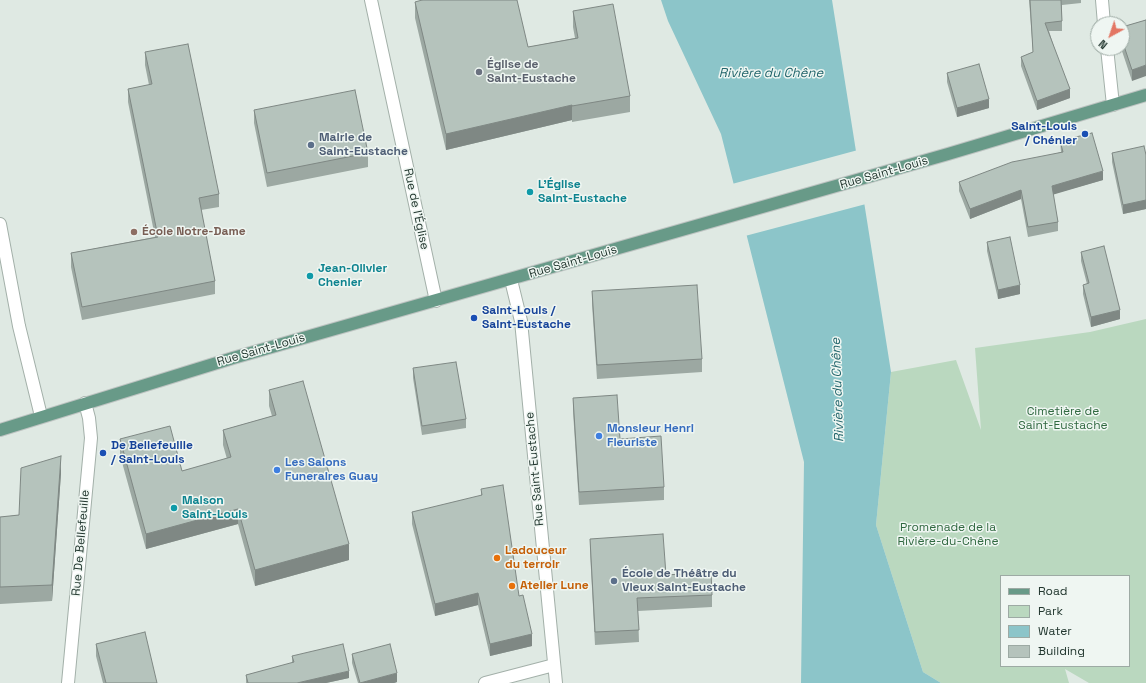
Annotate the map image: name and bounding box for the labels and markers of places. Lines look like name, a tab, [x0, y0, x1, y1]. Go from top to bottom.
place label: Église de Saint-Eustache	[487, 58, 576, 86]
marker: Église de Saint-Eustache	[474, 67, 484, 77]
place label: Saint-Louis / Chénier	[1011, 120, 1077, 148]
marker: Saint-Louis / Chénier	[1080, 129, 1090, 139]
place label: Mairie de Saint-Eustache	[319, 131, 408, 159]
marker: Mairie de Saint-Eustache	[306, 140, 316, 150]
place label: L'Église Saint-Eustache	[538, 178, 627, 206]
marker: L'Église Saint-Eustache	[525, 187, 535, 197]
place label: École Notre-Dame	[142, 225, 246, 239]
marker: École Notre-Dame	[129, 227, 139, 237]
place label: Jean-Olivier Chenier	[318, 262, 387, 290]
marker: Jean-Olivier Chenier	[305, 271, 315, 281]
place label: Saint-Louis / Saint-Eustache	[482, 304, 571, 332]
marker: Saint-Louis / Saint-Eustache	[469, 313, 479, 323]
place label: Monsieur Henri Fleuriste	[607, 422, 694, 450]
marker: Monsieur Henri Fleuriste	[594, 431, 604, 441]
place label: De Bellefeuille / Saint-Louis	[111, 439, 193, 467]
marker: De Bellefeuille / Saint-Louis	[98, 448, 108, 458]
place label: Les Salons Funeraires Guay	[285, 456, 378, 484]
marker: Les Salons Funeraires Guay	[272, 465, 282, 475]
place label: Maison Saint-Louis	[182, 494, 248, 522]
marker: Maison Saint-Louis	[169, 503, 179, 513]
place label: Ladouceur du terroir	[505, 544, 567, 572]
marker: Ladouceur du terroir	[492, 553, 502, 563]
place label: École de Théâtre du Vieux Saint-Eustache	[622, 567, 746, 595]
marker: École de Théâtre du Vieux Saint-Eustache	[609, 576, 619, 586]
place label: Atelier Lune	[520, 579, 589, 593]
marker: Atelier Lune	[507, 581, 517, 591]

